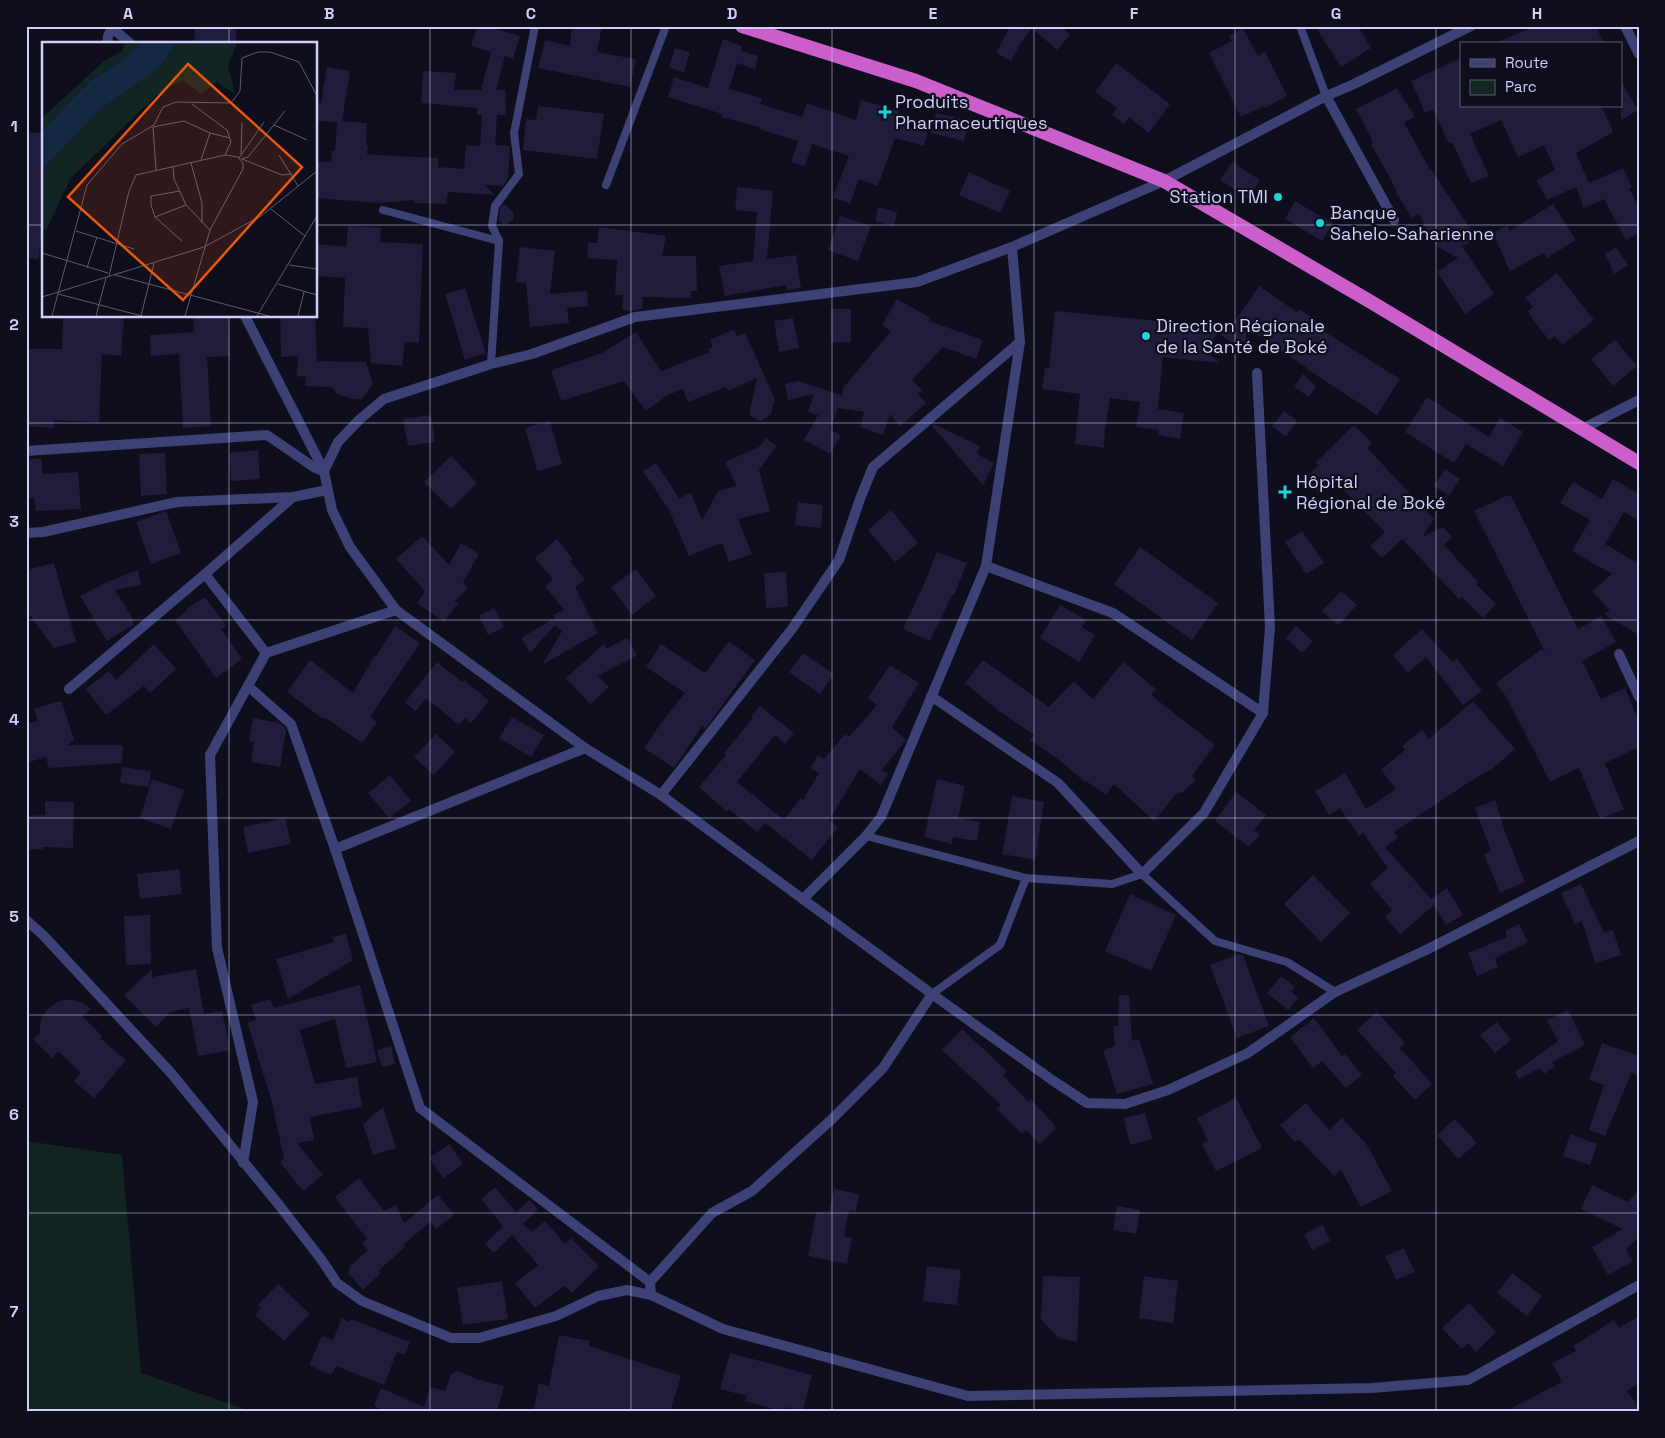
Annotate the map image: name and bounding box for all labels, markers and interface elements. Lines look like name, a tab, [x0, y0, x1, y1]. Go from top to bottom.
text: A	[123, 3, 133, 24]
text: B	[324, 3, 334, 24]
text: C	[526, 3, 536, 24]
text: D	[727, 3, 737, 24]
text: E	[929, 3, 938, 24]
text: F	[1130, 3, 1139, 24]
text: G	[1331, 3, 1341, 24]
text: H	[1532, 3, 1542, 24]
inset map	[42, 42, 318, 318]
legend	[1460, 42, 1622, 108]
text: Route	[1505, 53, 1549, 72]
text: Parc	[1505, 77, 1537, 96]
place label: Produits Pharmaceutiques	[895, 90, 1047, 134]
marker: Produits Pharmaceutiques	[879, 106, 891, 118]
text: 1	[10, 116, 18, 137]
place label: Station TMI	[1169, 185, 1268, 208]
marker: Station TMI	[1272, 191, 1284, 203]
place label: Banque Sahelo-Saharienne	[1330, 201, 1494, 245]
marker: Banque Sahelo-Saharienne	[1314, 217, 1326, 229]
text: 2	[9, 314, 19, 335]
place label: Direction Régionale de la Santé de Boké	[1156, 314, 1327, 358]
marker: Direction Régionale de la Santé de Boké	[1140, 330, 1152, 342]
place label: Hôpital Régional de Boké	[1296, 470, 1445, 514]
marker: Hôpital Régional de Boké	[1278, 485, 1292, 499]
text: 3	[9, 511, 19, 532]
text: 4	[9, 709, 19, 730]
text: 5	[9, 906, 19, 927]
text: 6	[9, 1104, 19, 1125]
text: 7	[10, 1301, 19, 1322]

